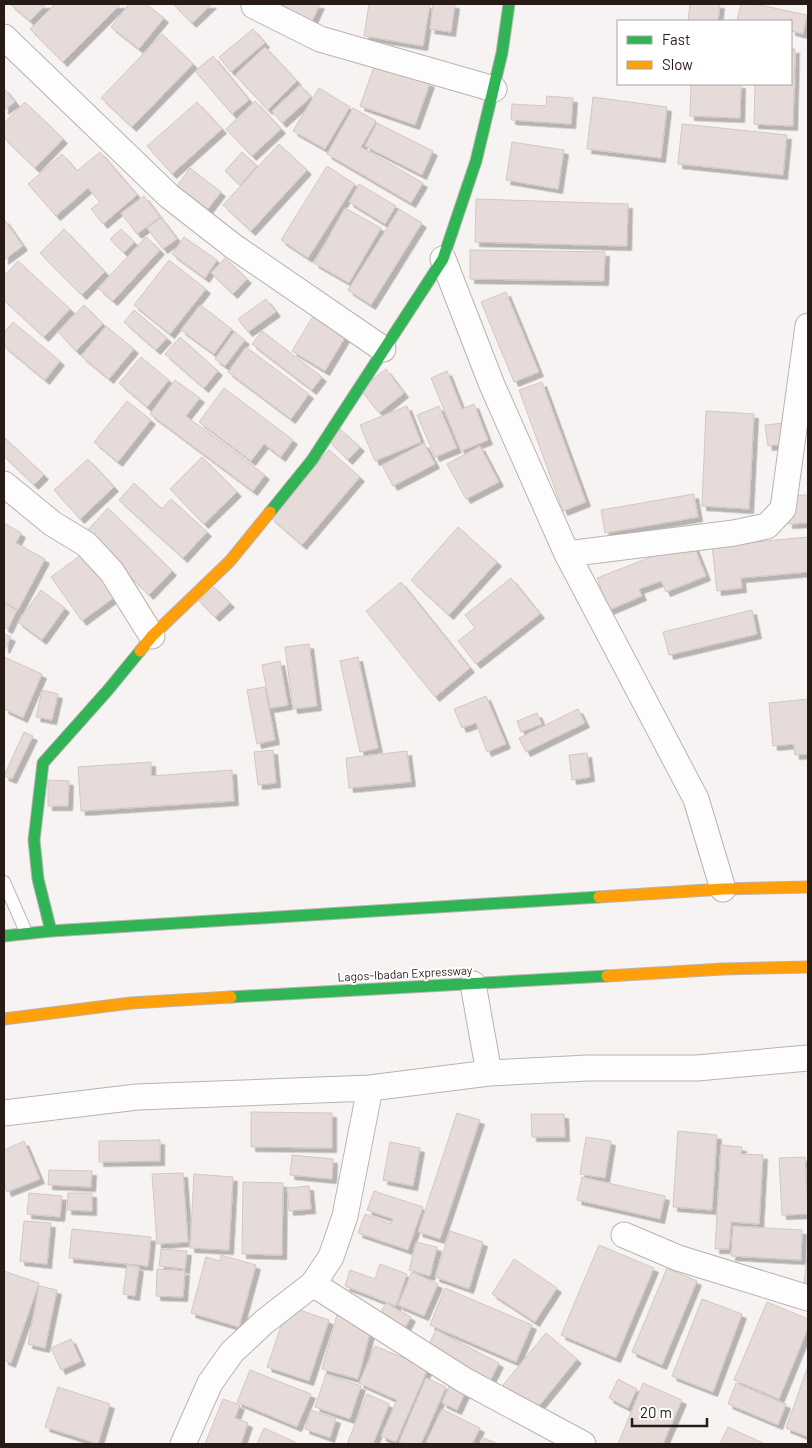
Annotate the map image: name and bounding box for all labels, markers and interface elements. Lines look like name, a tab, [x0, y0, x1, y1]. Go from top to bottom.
legend	[617, 20, 792, 85]
text: Fast	[662, 30, 690, 48]
text: Slow	[662, 55, 693, 73]
street label: Lagos-Ibadan Expressway	[337, 962, 473, 984]
scale bar	[632, 1396, 707, 1428]
text: 20 m	[640, 1403, 672, 1421]

